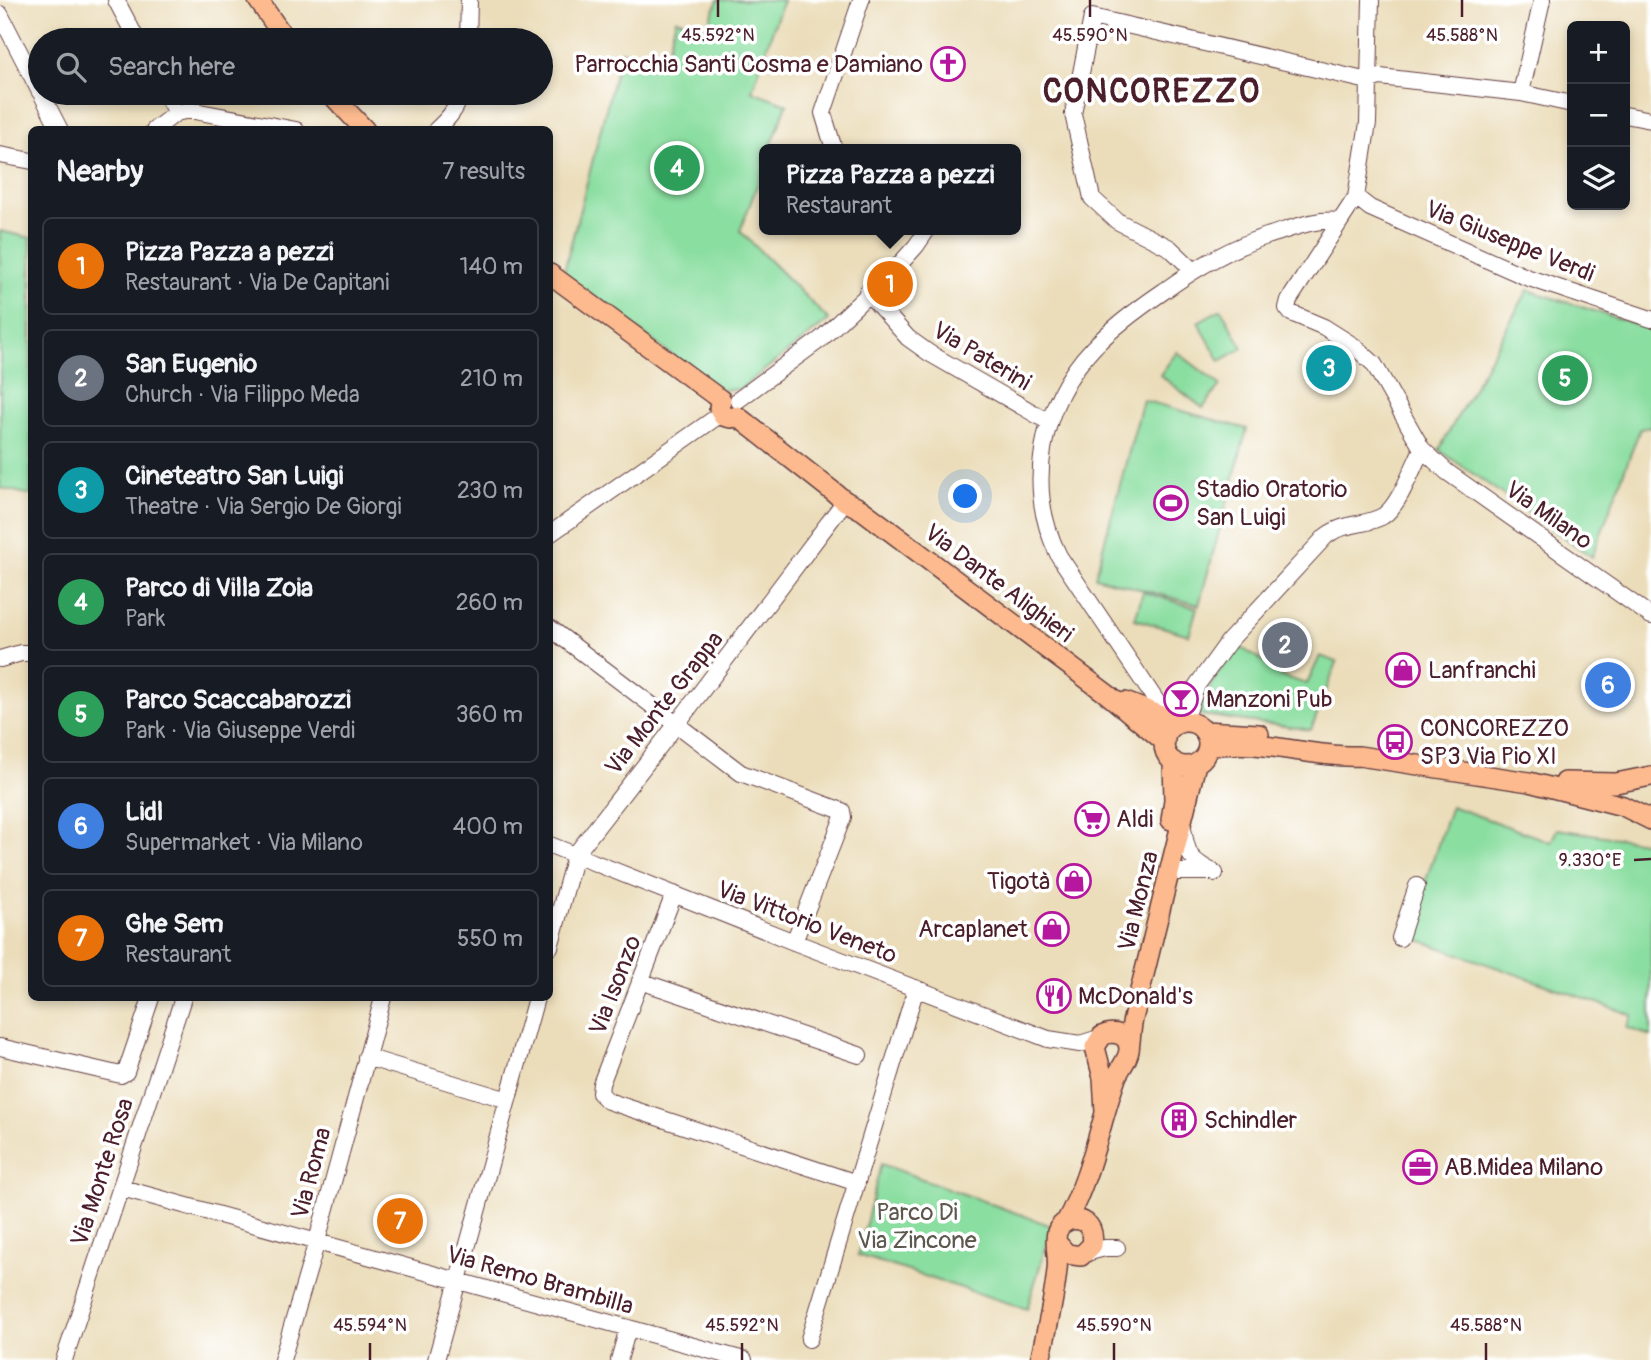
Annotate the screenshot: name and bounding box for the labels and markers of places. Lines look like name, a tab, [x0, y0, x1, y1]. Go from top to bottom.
church icon: Parrocchia Santi Cosma e Damiano	[929, 45, 967, 83]
place label: Parrocchia Santi Cosma e Damiano	[574, 50, 923, 79]
pin: 4	[654, 142, 700, 194]
pin: 1	[867, 258, 913, 310]
pin: 3	[1306, 342, 1352, 394]
pin: 5	[1542, 352, 1588, 404]
place label: Stadio Oratorio San Luigi	[1196, 475, 1348, 532]
sports icon: Stadio Oratorio San Luigi	[1152, 484, 1190, 522]
pin: 2	[1262, 619, 1308, 671]
shop icon: Lanfranchi	[1384, 651, 1422, 689]
place label: Lanfranchi	[1428, 656, 1536, 685]
pin: 6	[1585, 659, 1631, 711]
bar icon: Manzoni Pub	[1162, 680, 1200, 718]
place label: Manzoni Pub	[1206, 685, 1333, 714]
place label: CONCOREZZO SP3 Via Pio XI	[1420, 714, 1569, 771]
bus stop icon: CONCOREZZO SP3 Via Pio XI	[1376, 723, 1414, 761]
supermarket icon: Aldi	[1073, 800, 1111, 838]
place label: Aldi	[1116, 805, 1153, 834]
shop icon: Tigotà	[1055, 862, 1093, 900]
place label: Tigotà	[987, 867, 1050, 896]
shop icon: Arcaplanet	[1033, 910, 1071, 948]
place label: Arcaplanet	[918, 915, 1028, 944]
restaurant icon: McDonald's	[1035, 977, 1073, 1015]
place label: McDonald's	[1078, 982, 1193, 1011]
building icon: Schindler	[1160, 1101, 1198, 1139]
place label: Schindler	[1204, 1106, 1298, 1135]
office icon: AB.Midea Milano	[1401, 1148, 1439, 1186]
place label: AB.Midea Milano	[1444, 1153, 1603, 1182]
pin: 7	[377, 1195, 423, 1247]

